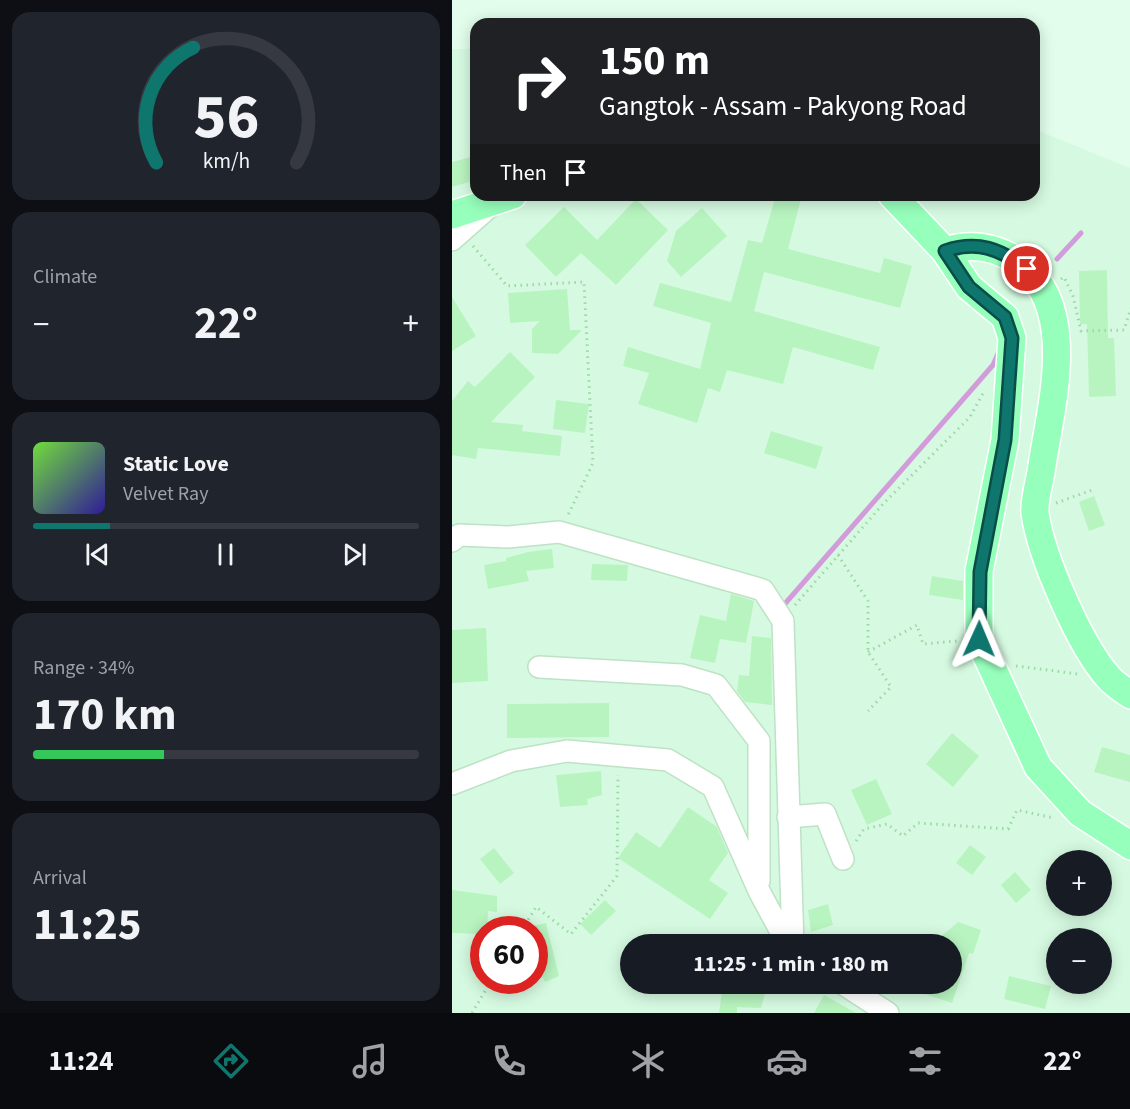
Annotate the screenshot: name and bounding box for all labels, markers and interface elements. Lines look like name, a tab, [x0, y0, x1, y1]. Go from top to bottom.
text: 150 m	[599, 31, 710, 91]
icon: right	[500, 42, 578, 120]
text: 56	[193, 73, 259, 162]
text: Gangtok - Assam - Pakyong Road	[599, 87, 967, 126]
text: km/h	[202, 146, 250, 177]
icon: arrive	[559, 156, 592, 189]
text: Then	[500, 157, 547, 189]
pin	[1001, 243, 1052, 294]
icon: arrive	[1010, 252, 1043, 285]
text: Climate	[33, 263, 97, 291]
text: 22°	[194, 292, 258, 356]
text: −	[33, 301, 49, 348]
text: +	[403, 301, 419, 348]
text: Static Love	[123, 448, 229, 480]
text: Velvet Ray	[123, 480, 209, 508]
icon: previous	[81, 538, 114, 571]
icon: pause	[209, 538, 242, 571]
icon: next	[338, 538, 371, 571]
position arrow	[947, 607, 1011, 671]
text: Range · 34%	[33, 654, 134, 682]
text: 170 km	[33, 683, 177, 747]
map controls	[1046, 850, 1112, 994]
button: +	[1046, 850, 1112, 916]
text: Arrival	[33, 864, 87, 892]
text: 11:25	[33, 893, 142, 957]
speed limit sign: 60	[470, 916, 548, 994]
button: −	[1046, 928, 1112, 994]
text: 11:25 · 1 min · 180 m	[693, 948, 889, 980]
icon: directions	[210, 1040, 252, 1082]
icon: music	[349, 1040, 391, 1082]
icon: phone	[488, 1040, 530, 1082]
icon: climate	[627, 1040, 669, 1082]
icon: car	[766, 1040, 808, 1082]
icon: filters	[904, 1040, 946, 1082]
text: 11:24	[48, 1042, 114, 1081]
text: 22°	[1043, 1042, 1082, 1081]

